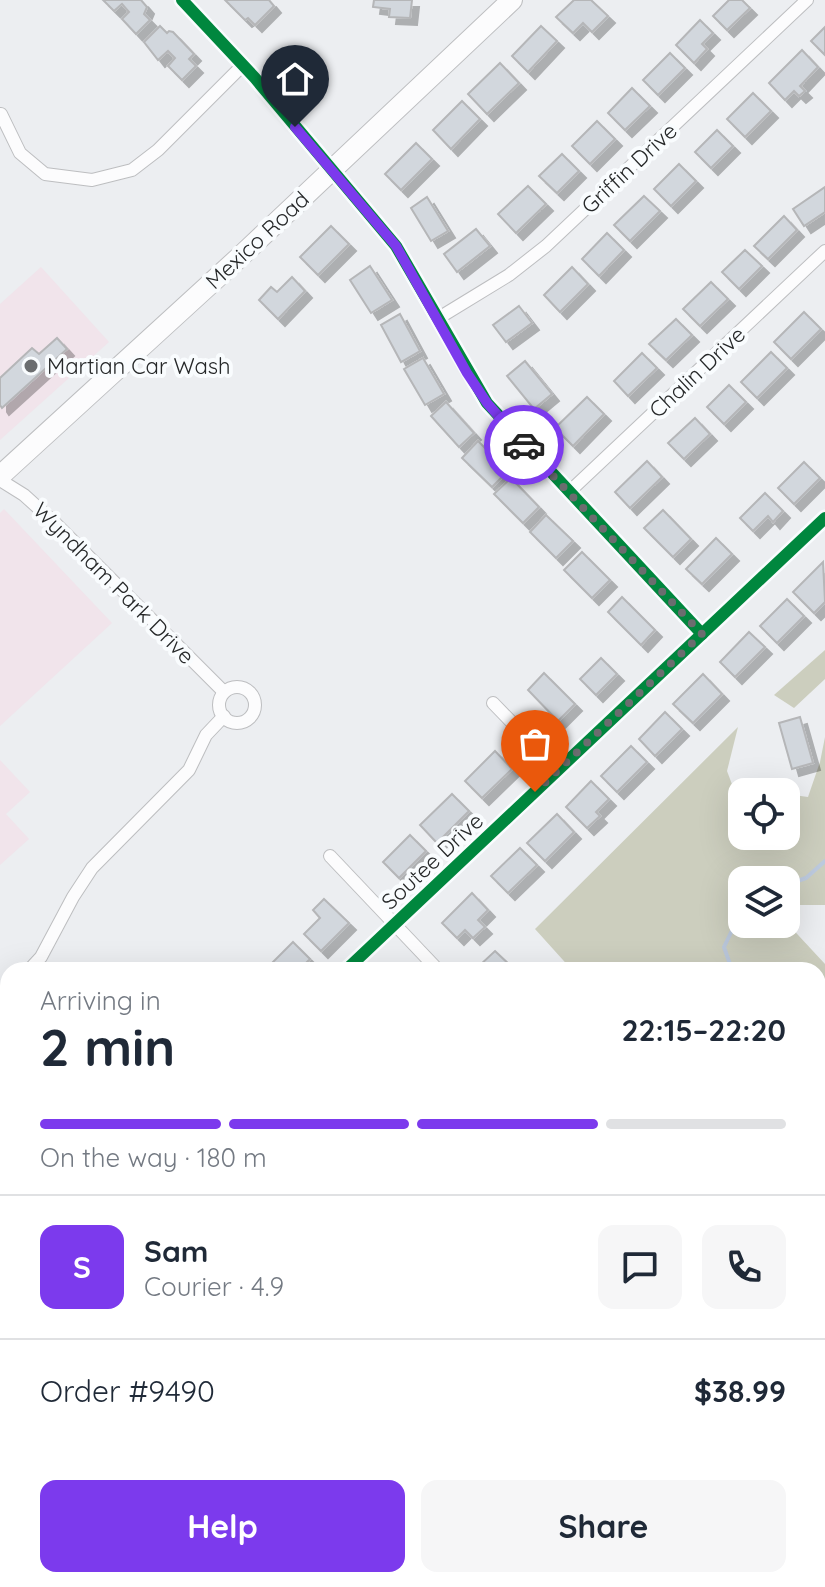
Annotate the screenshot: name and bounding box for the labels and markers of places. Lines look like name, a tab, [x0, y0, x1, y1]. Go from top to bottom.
pin	[261, 45, 329, 127]
place label: Martian Car Wash	[47, 352, 231, 380]
marker: Martian Car Wash	[22, 357, 40, 375]
pin	[501, 710, 569, 792]

